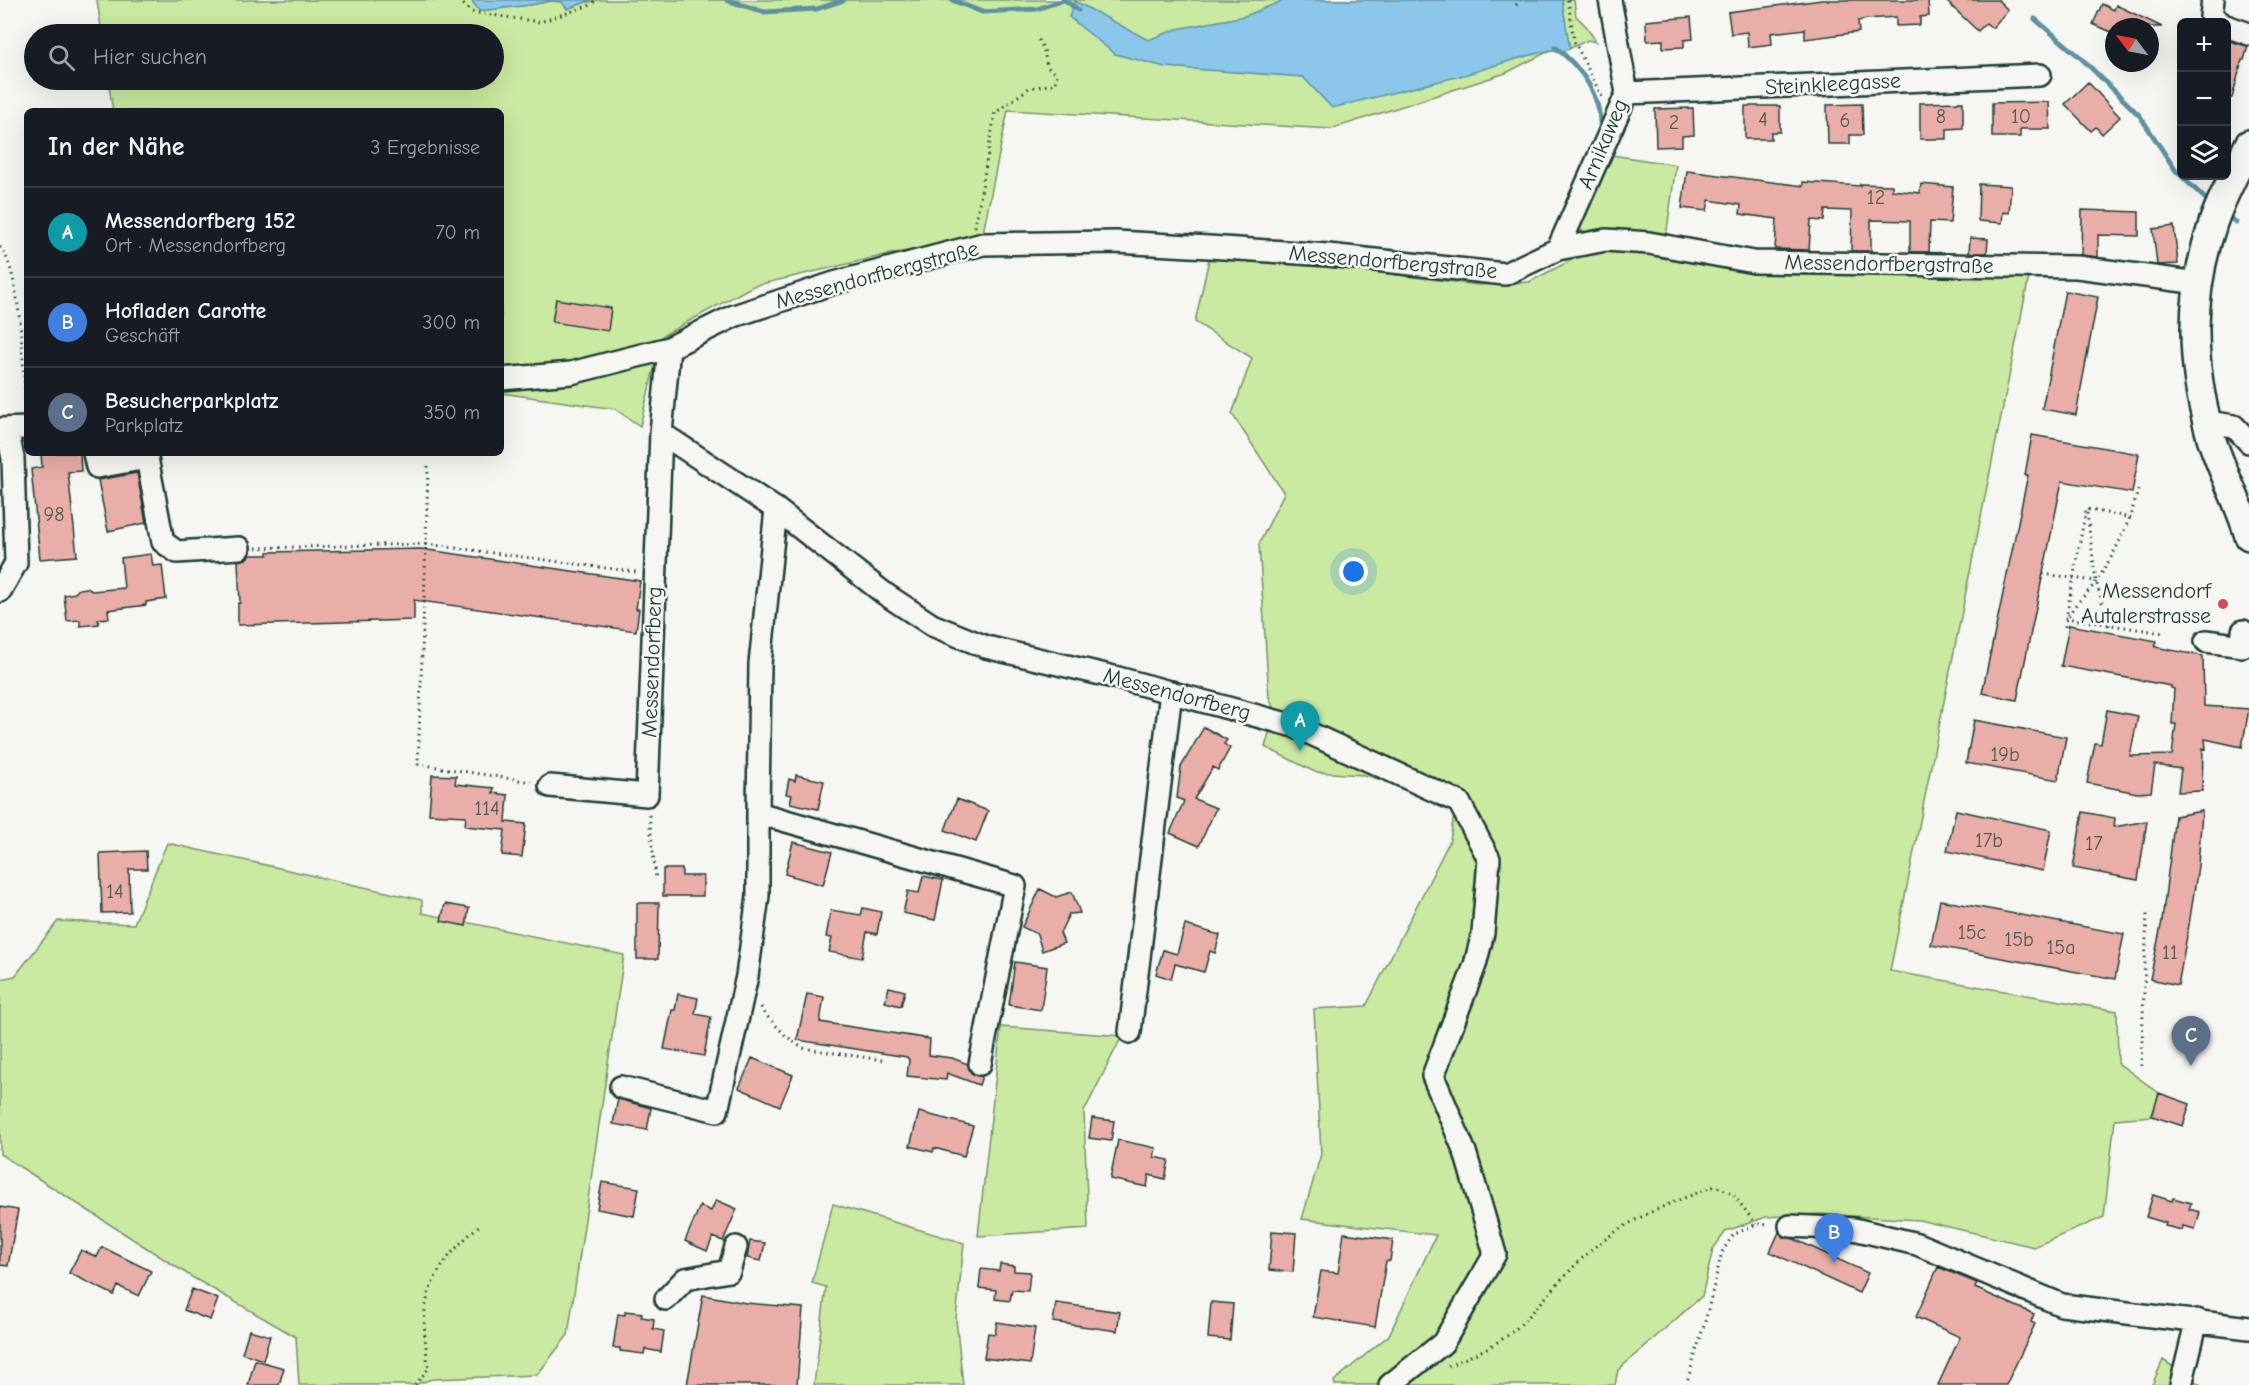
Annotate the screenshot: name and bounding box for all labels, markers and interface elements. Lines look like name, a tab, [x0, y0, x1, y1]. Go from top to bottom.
north arrow	[2105, 18, 2159, 72]
map controls	[2177, 18, 2231, 180]
button: +	[2177, 18, 2231, 72]
search box	[24, 24, 504, 90]
icon: search	[45, 41, 78, 74]
text: Hier suchen	[93, 44, 207, 70]
street label: Steinkleegasse	[1765, 67, 1901, 101]
button: −	[2177, 72, 2231, 126]
street label: Arnikaweg	[1572, 95, 1634, 193]
house number: 8	[1936, 105, 1946, 128]
house number: 10	[2011, 105, 2031, 128]
house number: 4	[1758, 108, 1768, 131]
house number: 6	[1840, 109, 1850, 132]
house number: 2	[1669, 111, 1679, 134]
button: layers	[2177, 126, 2231, 180]
text: In der Nähe	[48, 132, 185, 162]
text: 3 Ergebnisse	[370, 136, 480, 159]
house number: 12	[1867, 186, 1885, 209]
text: Messendorfberg 152	[105, 208, 296, 234]
text: A	[62, 221, 73, 244]
text: 70 m	[435, 221, 480, 244]
text: Ort · Messendorfberg	[105, 234, 286, 257]
street label: Messendorfbergstraße	[773, 235, 981, 315]
street label: Messendorfbergstraße	[1288, 240, 1498, 284]
street label: Messendorfbergstraße	[1784, 249, 1994, 279]
text: Hofladen Carotte	[105, 298, 266, 324]
text: B	[61, 311, 74, 334]
text: 300 m	[422, 311, 480, 334]
text: Geschäft	[105, 324, 180, 347]
text: Besucherparkplatz	[105, 388, 278, 414]
text: C	[61, 401, 74, 424]
text: 350 m	[424, 401, 480, 424]
text: Parkplatz	[105, 414, 183, 437]
house number: 98	[44, 503, 64, 526]
your location	[1339, 557, 1368, 586]
place label: Messendorf Autalerstrasse	[2081, 578, 2213, 629]
street label: Messendorfberg	[636, 586, 668, 738]
marker: Messendorf Autalerstrasse	[2216, 597, 2230, 611]
street label: Messendorfberg	[1100, 662, 1254, 726]
pin: A	[1280, 702, 1320, 751]
house number: 19b	[1990, 743, 2020, 766]
house number: 114	[474, 797, 500, 820]
house number: 17b	[1975, 829, 2003, 852]
house number: 17	[2085, 832, 2103, 855]
house number: 14	[106, 880, 124, 903]
house number: 15c	[1958, 921, 1987, 944]
house number: 15b	[2004, 928, 2034, 951]
house number: 15a	[2046, 936, 2076, 959]
house number: 11	[2162, 941, 2178, 964]
pin: C	[2172, 1016, 2210, 1066]
pin: B	[1814, 1214, 1854, 1263]

